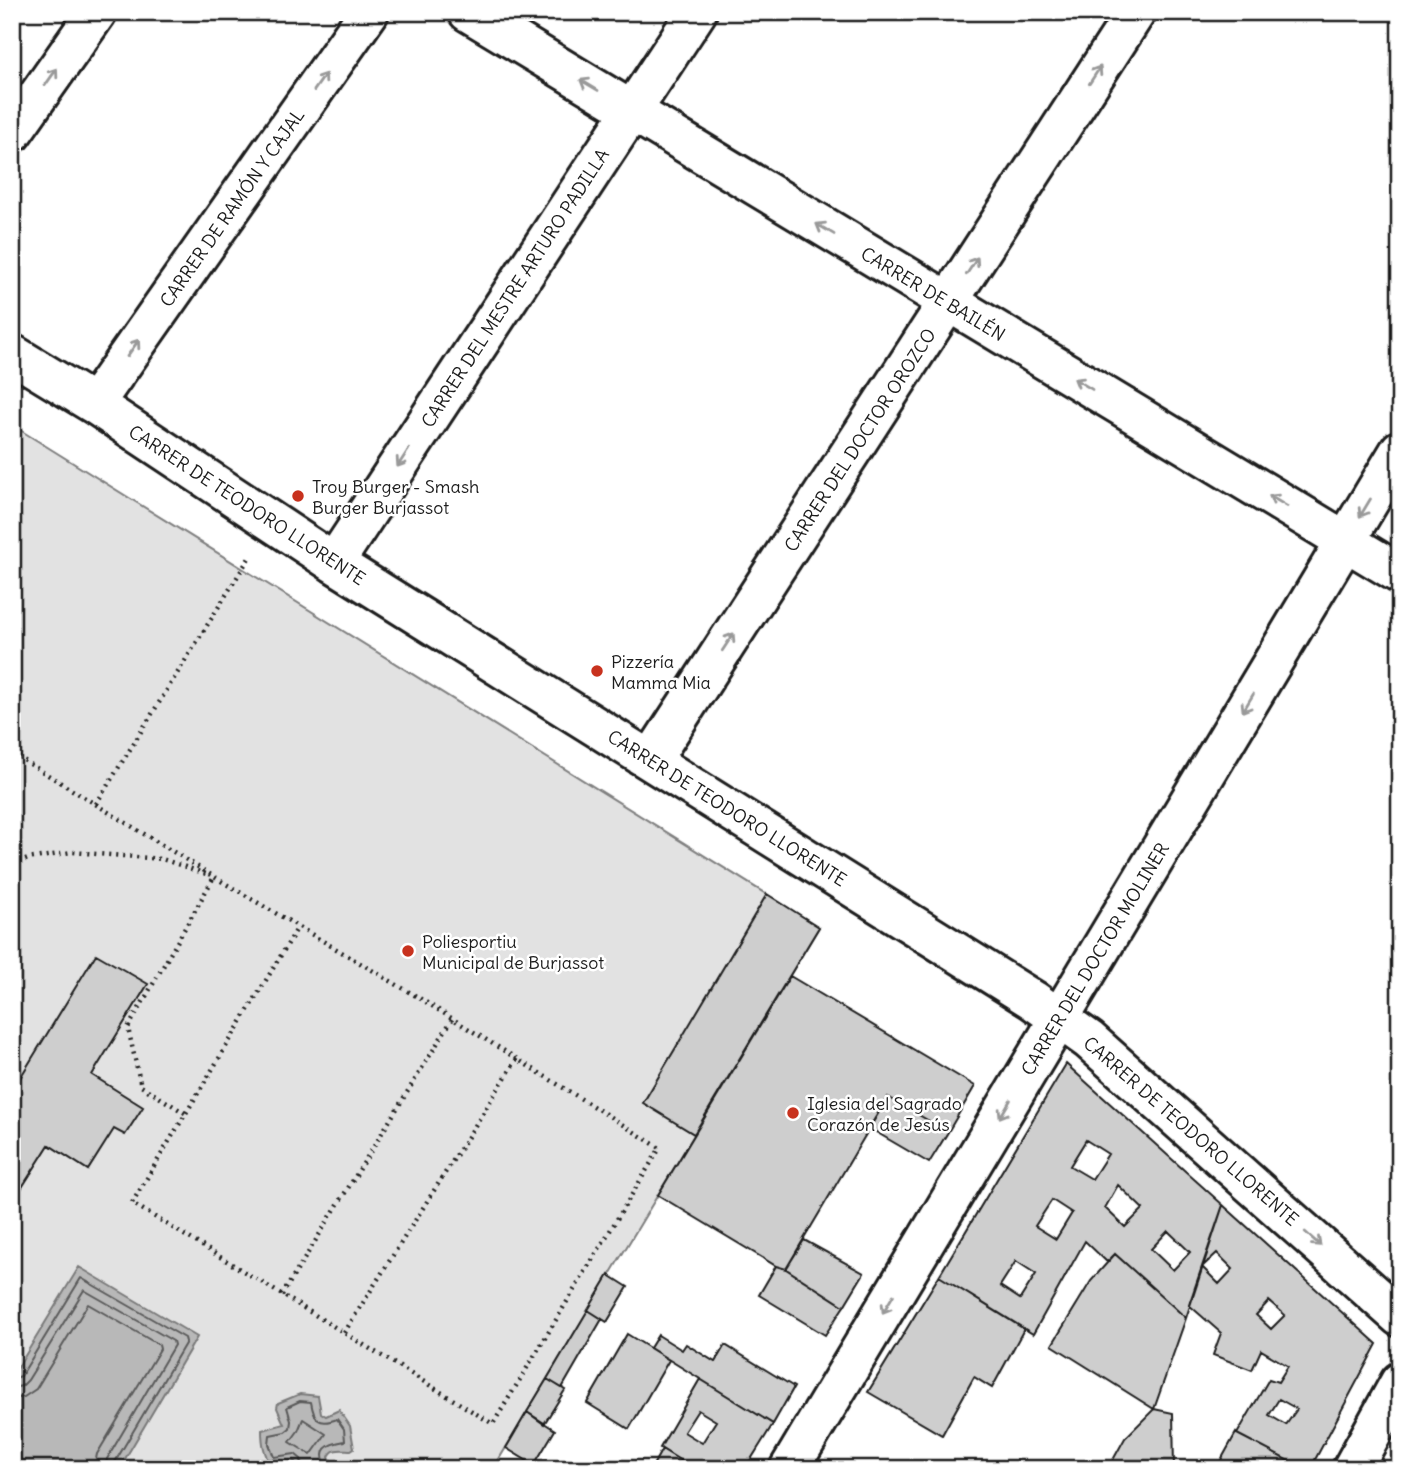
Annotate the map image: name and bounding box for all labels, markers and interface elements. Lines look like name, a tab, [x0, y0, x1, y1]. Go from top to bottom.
one-way arrow	[1089, 65, 1103, 85]
one-way arrow	[44, 68, 58, 87]
one-way arrow	[313, 73, 327, 92]
one-way arrow	[579, 78, 599, 92]
street label: CARRER DE RAMÓN Y CAJAL	[155, 104, 309, 311]
street label: CARRER DEL MESTRE ARTURO PADILLA	[416, 144, 614, 432]
one-way arrow	[816, 221, 836, 235]
street label: CARRER DE BAILÉN	[857, 242, 1009, 346]
one-way arrow	[965, 257, 980, 276]
street label: CARRER DEL DOCTOR OROZCO	[779, 324, 941, 556]
one-way arrow	[126, 339, 140, 358]
one-way arrow	[1074, 377, 1094, 391]
street label: CARRER DE TEODORO LLORENTE	[124, 420, 370, 590]
one-way arrow	[396, 448, 410, 467]
place label: Troy Burger - Smash Burger Burjassot	[312, 475, 479, 519]
marker: Troy Burger - Smash Burger Burjassot	[290, 488, 306, 504]
one-way arrow	[1269, 494, 1289, 508]
one-way arrow	[1358, 498, 1372, 518]
one-way arrow	[721, 632, 735, 652]
place label: Pizzería Mamma Mia	[611, 650, 711, 694]
marker: Pizzería Mamma Mia	[589, 663, 605, 679]
one-way arrow	[1241, 693, 1255, 713]
street label: CARRER DE TEODORO LLORENTE	[603, 725, 851, 891]
street label: CARRER DEL DOCTOR MOLINER	[1016, 838, 1174, 1080]
place label: Poliesportiu Municipal de Burjassot	[422, 930, 604, 974]
marker: Poliesportiu Municipal de Burjassot	[400, 943, 416, 959]
street label: CARRER DE TEODORO LLORENTE	[1079, 1031, 1303, 1231]
place label: Iglesia del Sagrado Corazón de Jesús	[807, 1092, 962, 1136]
one-way arrow	[998, 1098, 1012, 1118]
marker: Iglesia del Sagrado Corazón de Jesús	[785, 1105, 801, 1121]
one-way arrow	[1304, 1231, 1322, 1247]
one-way arrow	[880, 1293, 894, 1313]

